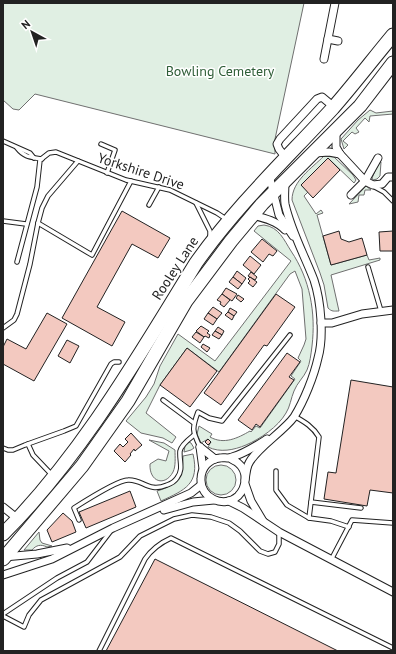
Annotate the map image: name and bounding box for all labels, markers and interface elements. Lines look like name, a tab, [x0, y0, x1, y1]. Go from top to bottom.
north arrow	[12, 12, 52, 52]
text: N	[18, 17, 33, 32]
park label: Bowling Cemetery	[166, 62, 275, 80]
street label: Yorkshire Drive	[95, 149, 187, 193]
street label: Rooley Lane	[148, 233, 202, 303]

